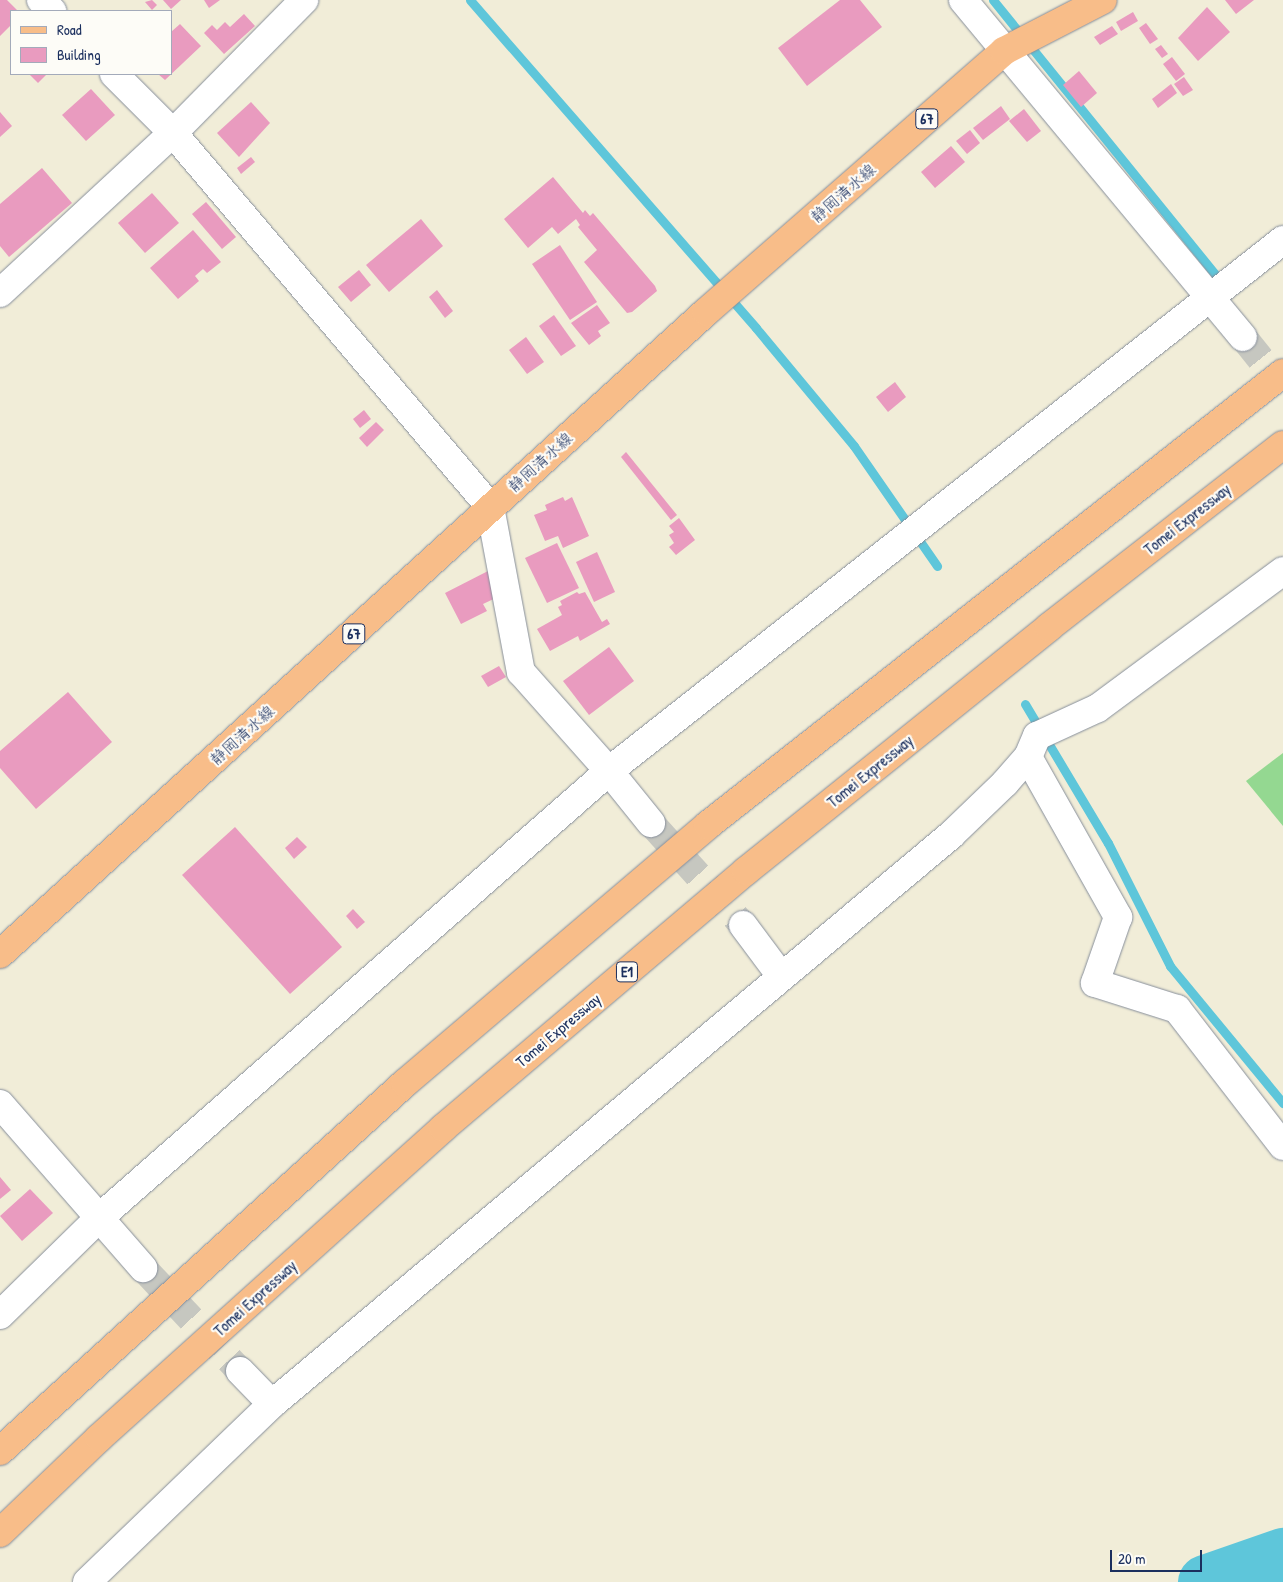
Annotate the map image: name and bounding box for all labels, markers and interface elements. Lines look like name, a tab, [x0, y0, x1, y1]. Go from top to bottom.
legend	[10, 10, 172, 75]
text: Road	[57, 19, 82, 40]
text: Building	[57, 44, 101, 65]
road number: 67	[914, 106, 940, 132]
street label: 静岡清水線	[807, 160, 879, 226]
street label: 静岡清水線	[504, 428, 576, 496]
street label: Tomei Expressway	[1140, 479, 1234, 559]
road number: 67	[342, 622, 366, 646]
street label: 静岡清水線	[206, 701, 278, 769]
street label: Tomei Expressway	[823, 731, 917, 811]
road number: E1	[616, 960, 638, 984]
street label: Tomei Expressway	[512, 989, 604, 1071]
street label: Tomei Expressway	[210, 1256, 300, 1340]
scale bar	[1113, 1540, 1206, 1572]
text: 20 m	[1118, 1548, 1145, 1569]

